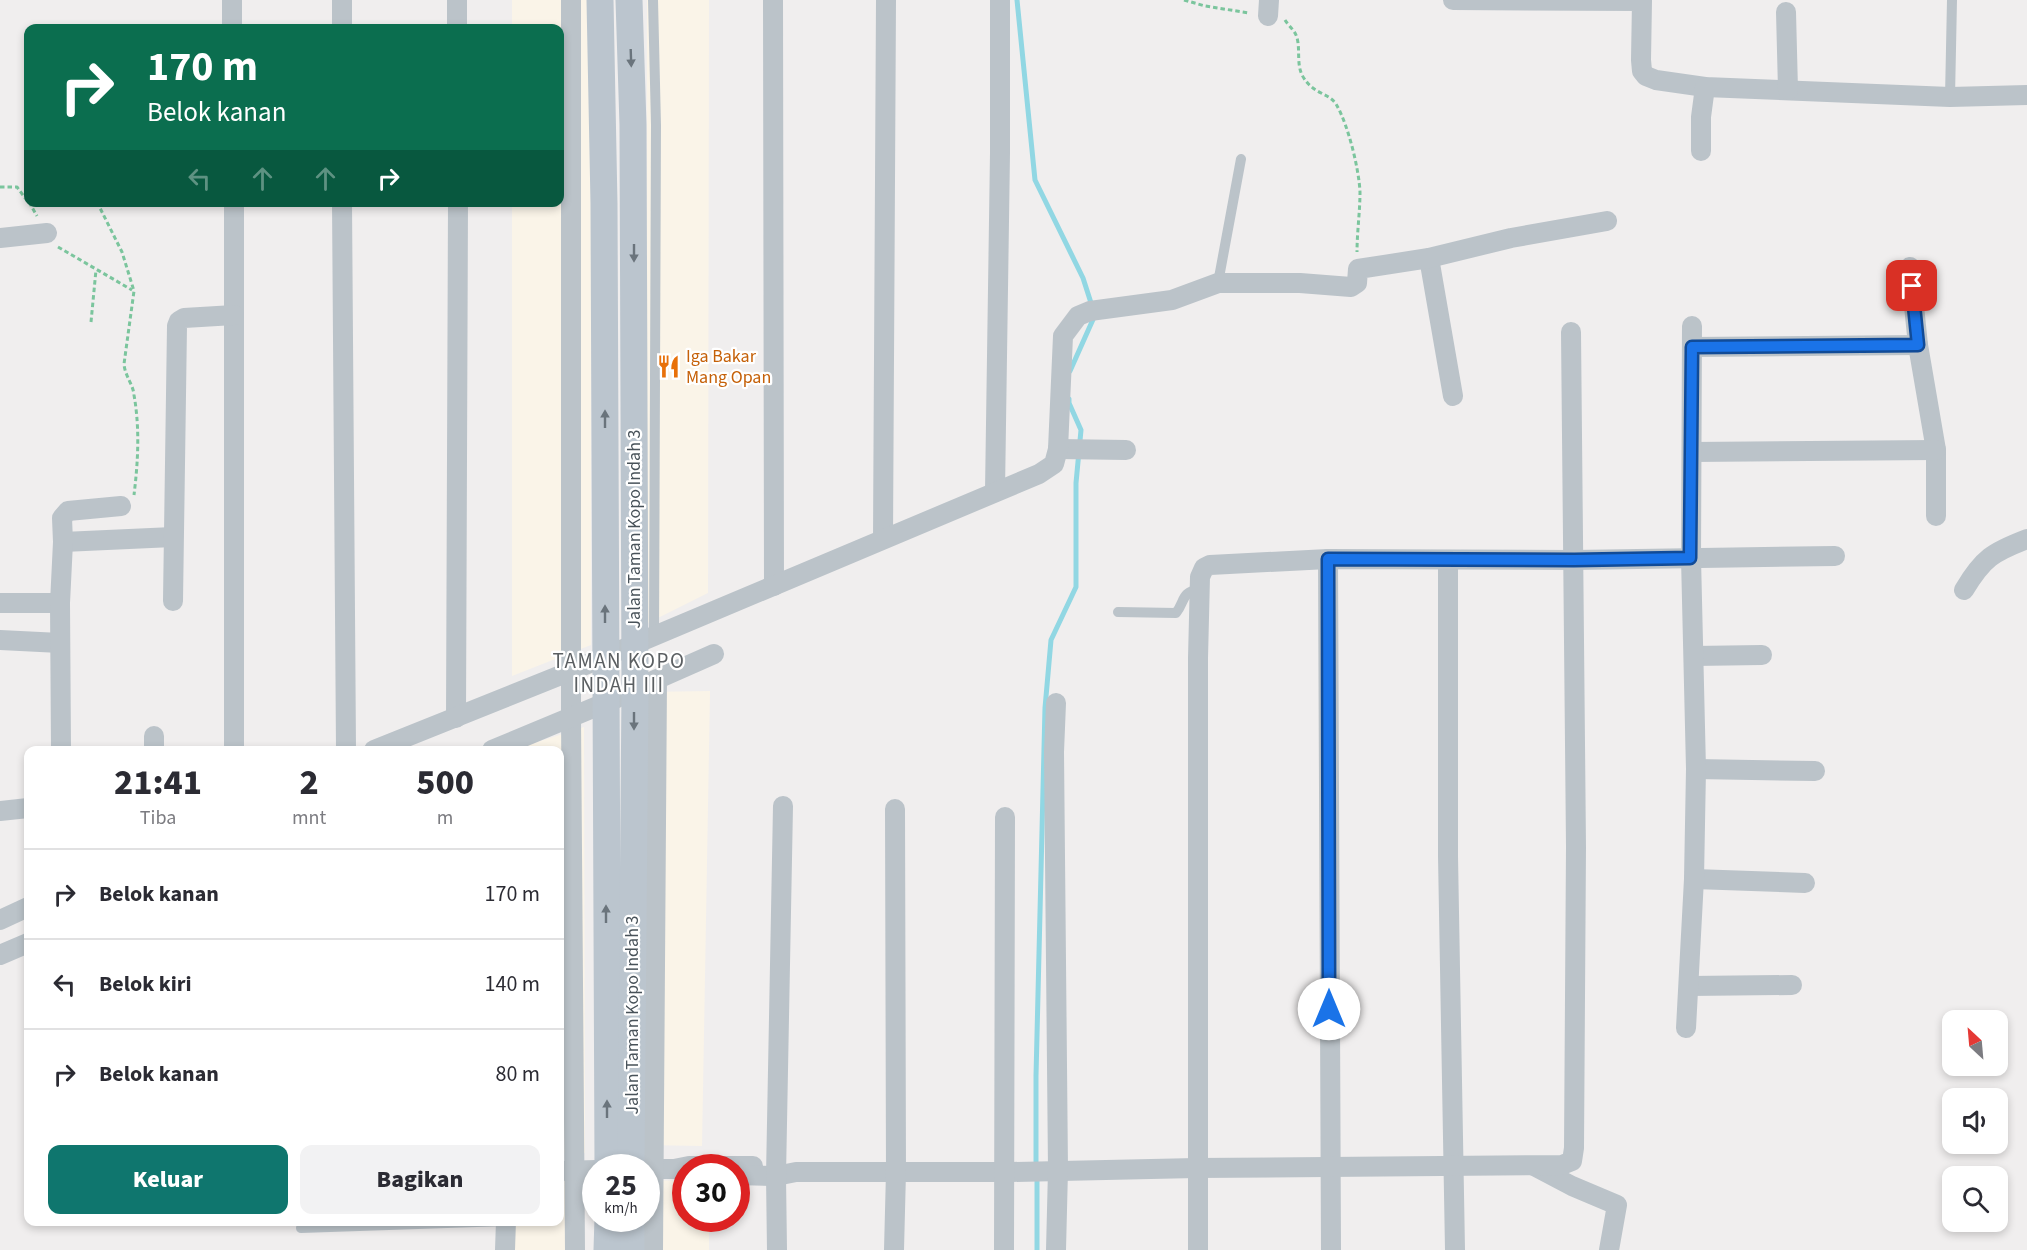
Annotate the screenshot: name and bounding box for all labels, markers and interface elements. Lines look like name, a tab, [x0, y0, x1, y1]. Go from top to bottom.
text: 170 m	[147, 37, 258, 97]
icon: right	[48, 48, 126, 126]
one-way arrow	[626, 49, 636, 68]
text: Belok kanan	[147, 93, 286, 132]
icon: left	[183, 162, 216, 195]
icon: ahead	[246, 162, 279, 195]
icon: ahead	[309, 162, 342, 195]
icon: right	[372, 162, 405, 195]
one-way arrow	[629, 244, 639, 263]
pin	[1886, 260, 1937, 311]
icon: arrive	[1895, 269, 1928, 302]
place label: Iga Bakar Mang Opan	[686, 344, 771, 390]
restaurant icon: Iga Bakar Mang Opan	[655, 353, 681, 379]
one-way arrow	[600, 409, 610, 428]
street label: Jalan Taman Kopo Indah 3	[622, 429, 647, 629]
one-way arrow	[600, 604, 610, 623]
district label: TAMAN KOPO INDAH III	[553, 646, 685, 700]
one-way arrow	[629, 712, 639, 731]
text: 21:41	[114, 757, 202, 808]
text: 2	[300, 757, 319, 808]
text: 500	[416, 757, 474, 808]
text: Tiba	[140, 804, 176, 832]
text: mnt	[292, 804, 326, 832]
text: m	[437, 804, 453, 832]
icon: right	[48, 878, 81, 911]
text: Belok kanan	[99, 878, 219, 910]
text: 170 m	[485, 878, 540, 910]
one-way arrow	[601, 904, 611, 923]
street label: Jalan Taman Kopo Indah 3	[620, 915, 645, 1115]
icon: left	[48, 968, 81, 1001]
text: Belok kiri	[99, 968, 192, 1000]
text: 140 m	[485, 968, 540, 1000]
position arrow	[1297, 977, 1361, 1041]
north arrow	[1942, 1010, 2008, 1076]
map controls	[1942, 1010, 2008, 1232]
icon: right	[48, 1058, 81, 1091]
text: Belok kanan	[99, 1058, 219, 1090]
text: 80 m	[495, 1058, 540, 1090]
button: sound	[1942, 1088, 2008, 1154]
one-way arrow	[602, 1099, 612, 1118]
button: Keluar	[48, 1145, 288, 1214]
button: Bagikan	[300, 1145, 540, 1214]
speed limit sign: 30	[672, 1154, 750, 1232]
text: 25	[605, 1164, 637, 1207]
button: search	[1942, 1166, 2008, 1232]
text: km/h	[604, 1198, 638, 1219]

